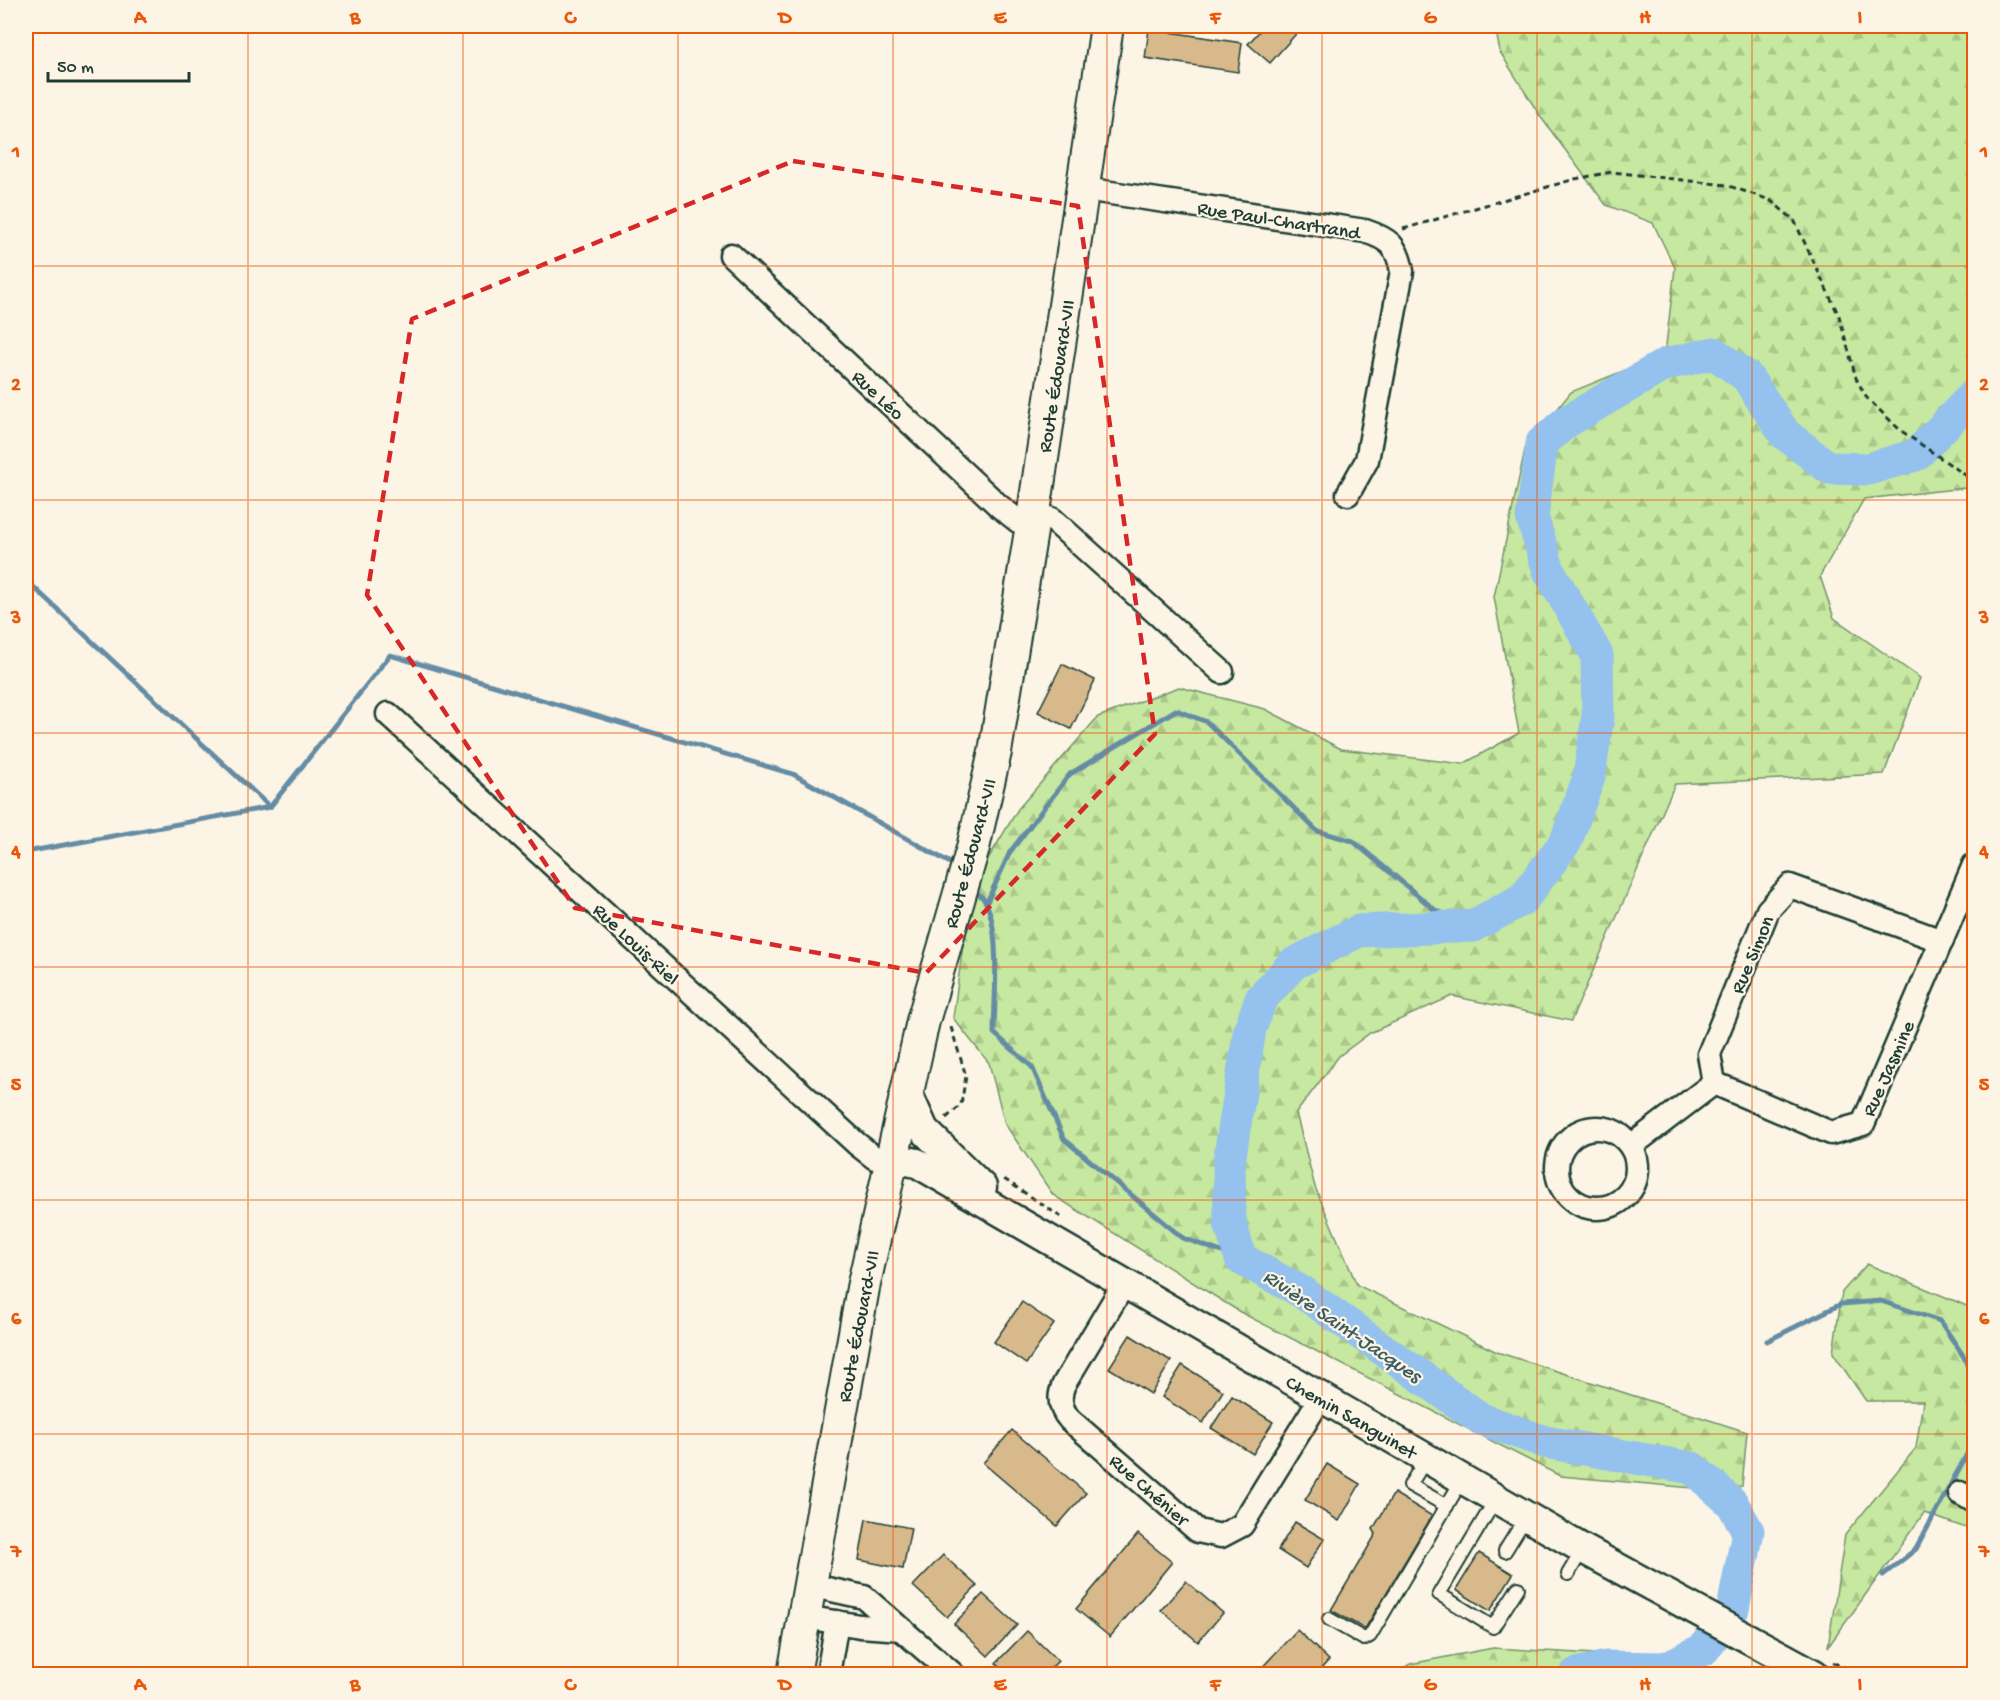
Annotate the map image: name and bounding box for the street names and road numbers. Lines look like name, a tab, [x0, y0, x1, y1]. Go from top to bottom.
street label: Rue Paul-Chartrand	[1195, 198, 1364, 247]
street label: Route Édouard-VII	[1034, 298, 1082, 455]
street label: Rue Léo	[846, 367, 907, 426]
street label: Route Édouard-VII	[940, 776, 1003, 931]
street label: Rue Louis-Riel	[587, 900, 683, 991]
street label: Rue Simon	[1727, 912, 1781, 998]
street label: Rue Jasmine	[1859, 1017, 1922, 1121]
street label: Route Édouard-VII	[833, 1249, 886, 1405]
street label: Chemin Sanguinet	[1281, 1372, 1422, 1467]
street label: Rue Chénier	[1103, 1451, 1194, 1534]

